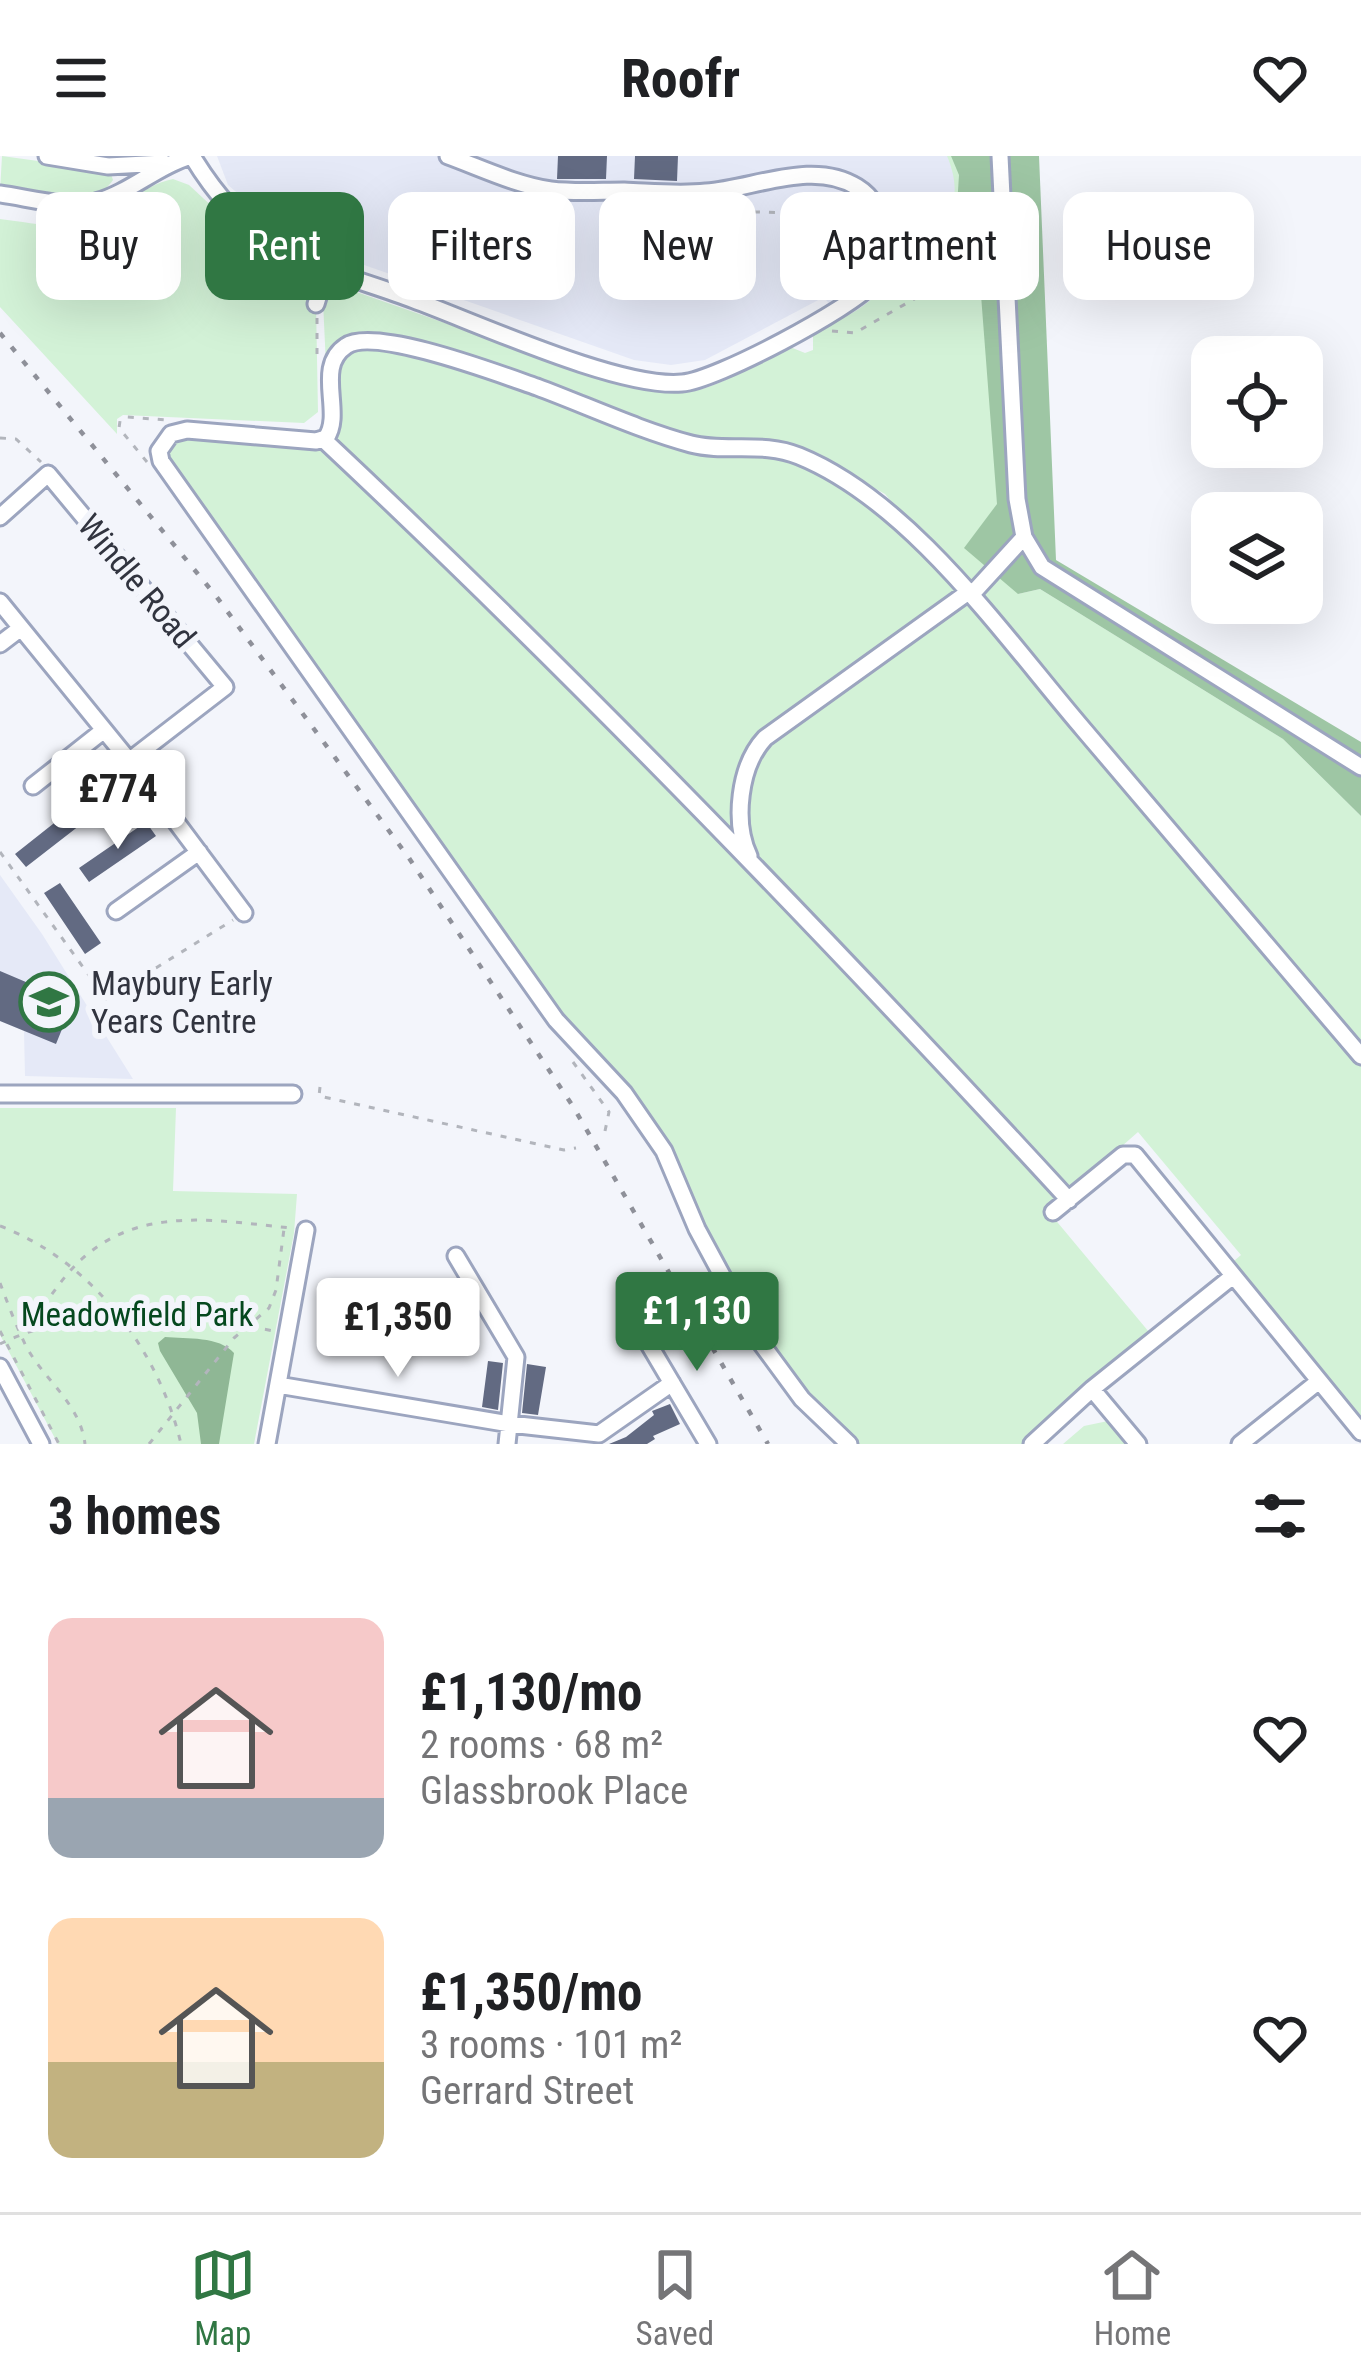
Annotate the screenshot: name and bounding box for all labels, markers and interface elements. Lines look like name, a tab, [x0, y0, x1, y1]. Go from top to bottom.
icon: menu	[48, 45, 114, 111]
icon: heart	[1247, 45, 1313, 111]
text: Roofr	[621, 47, 740, 110]
chip: Buy	[36, 192, 181, 300]
chip: Rent	[205, 192, 364, 300]
chip: Filters	[388, 192, 575, 300]
chip: New	[599, 192, 756, 300]
chip: Apartment	[780, 192, 1039, 300]
chip: House	[1063, 192, 1254, 300]
map controls	[1191, 336, 1323, 624]
button: locate	[1191, 336, 1323, 468]
button: layers	[1191, 492, 1323, 624]
street label: Windle Road	[70, 506, 204, 656]
pin: £774	[47, 750, 189, 852]
text: £774	[78, 766, 158, 812]
place label: Maybury Early Years Centre	[91, 964, 273, 1041]
school or university icon: Maybury Early Years Centre	[18, 971, 80, 1033]
pin: £1,130	[599, 1272, 795, 1374]
pin: £1,350	[300, 1278, 496, 1380]
text: £1,130	[643, 1288, 751, 1334]
text: £1,350	[344, 1294, 452, 1340]
park label: Meadowfield Park	[21, 1295, 253, 1334]
icon: filters	[1247, 1483, 1313, 1549]
text: 3 homes	[48, 1487, 221, 1546]
text: £1,130/mo	[420, 1663, 642, 1722]
icon: home	[144, 1666, 288, 1810]
icon: heart	[1247, 1705, 1313, 1771]
text: 2 rooms · 68 m²	[420, 1722, 663, 1768]
text: Glassbrook Place	[420, 1768, 688, 1814]
text: £1,350/mo	[420, 1963, 642, 2022]
icon: home	[144, 1966, 288, 2110]
icon: heart	[1247, 2005, 1313, 2071]
text: 3 rooms · 101 m²	[420, 2022, 682, 2068]
text: Gerrard Street	[420, 2068, 634, 2114]
tab: Map	[190, 2242, 256, 2353]
tab: Saved	[636, 2242, 714, 2353]
tab: Home	[1094, 2242, 1171, 2353]

